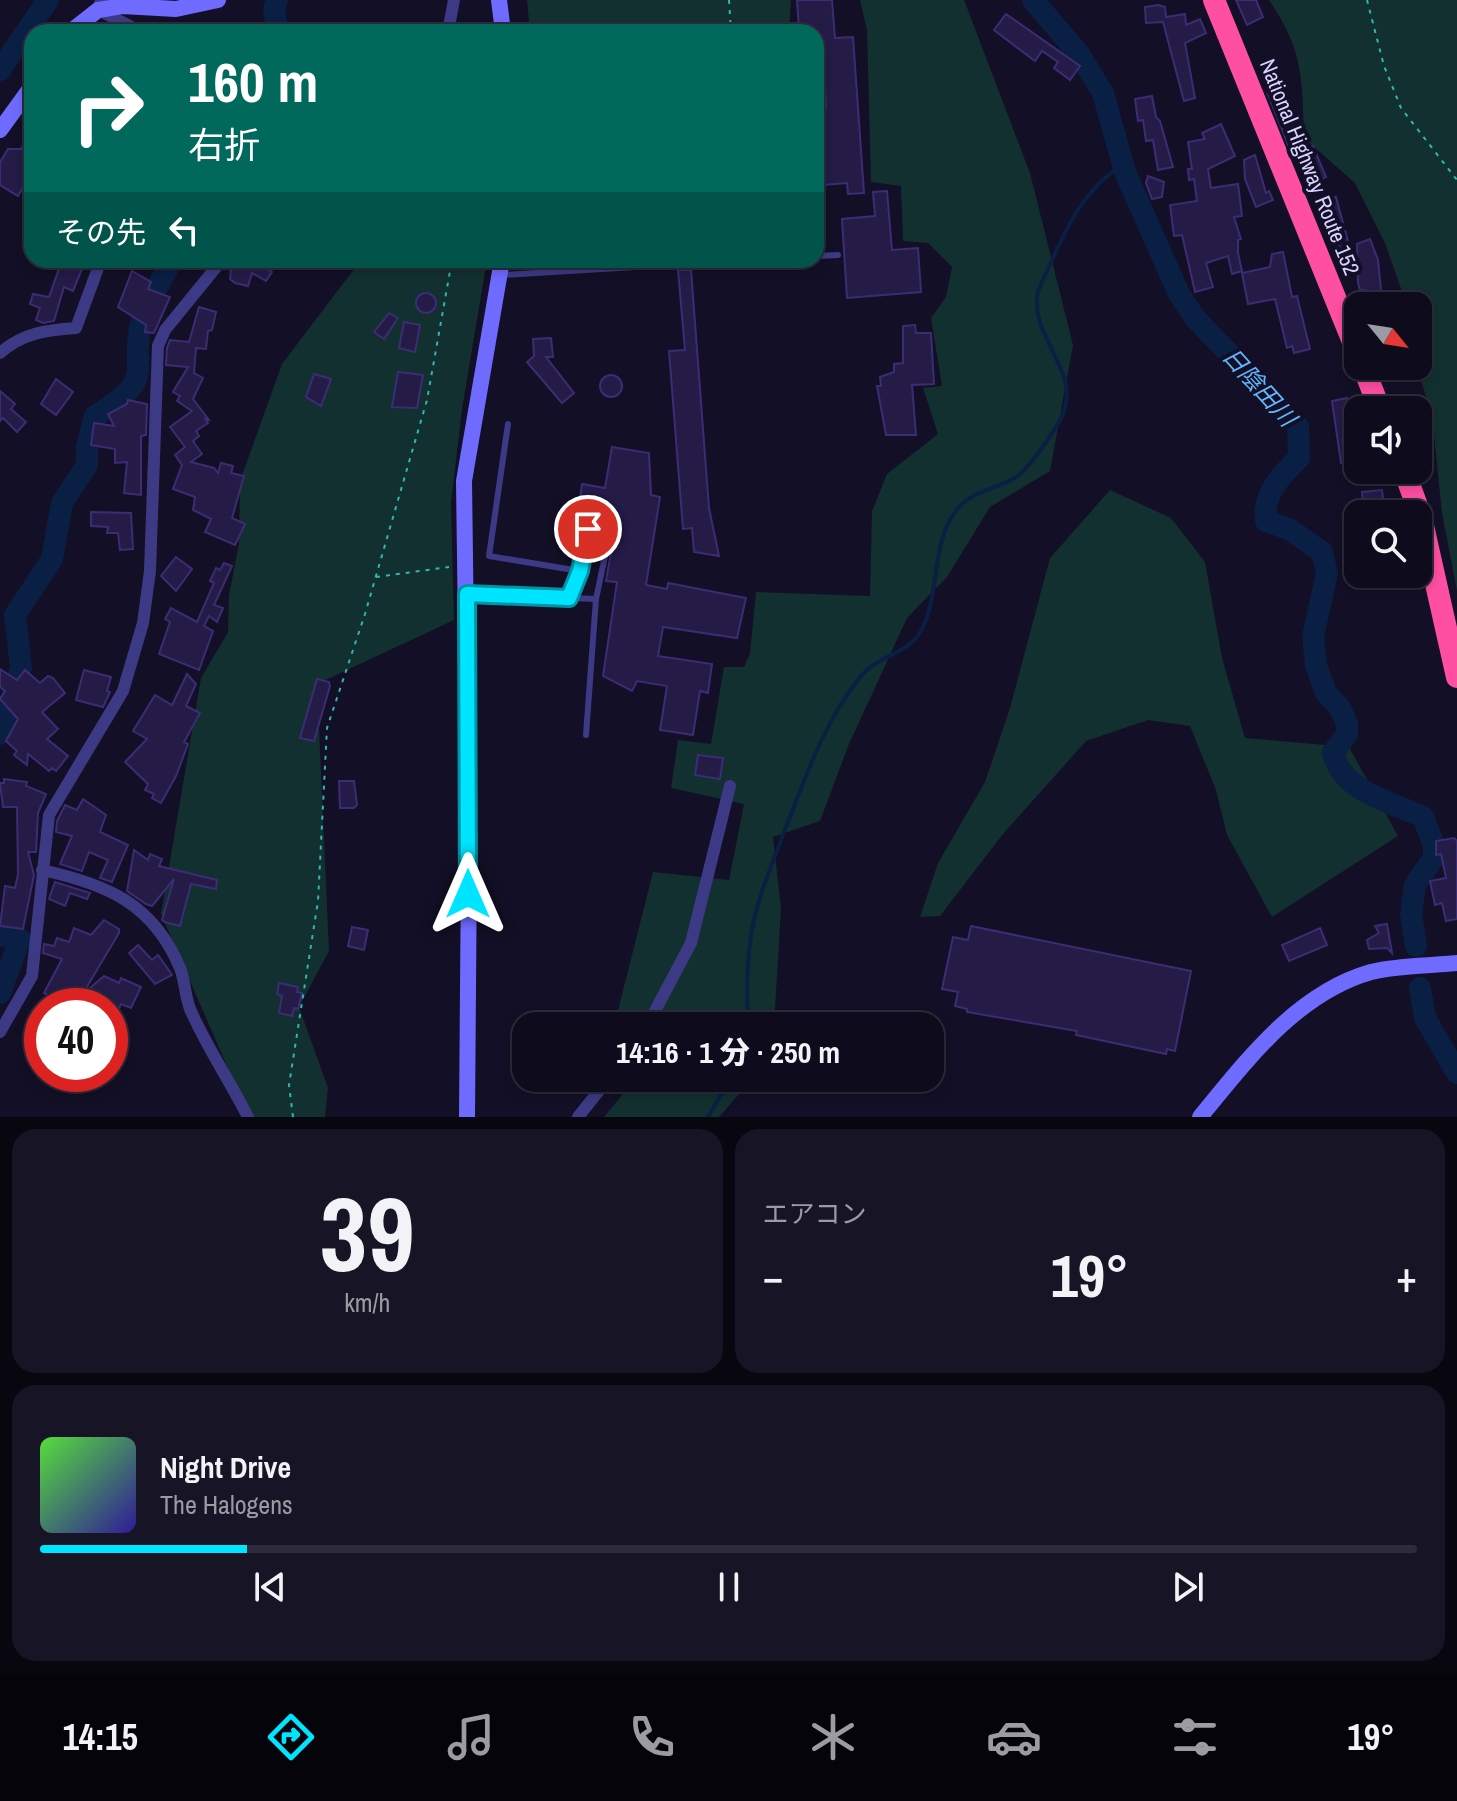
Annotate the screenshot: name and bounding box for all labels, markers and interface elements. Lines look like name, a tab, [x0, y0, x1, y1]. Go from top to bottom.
text: 160 m	[188, 44, 318, 119]
street label: National Highway Route 152	[1253, 54, 1367, 280]
icon: right	[56, 56, 160, 160]
text: 右折	[188, 121, 260, 169]
icon: left	[162, 208, 206, 252]
text: その先	[56, 212, 146, 252]
north arrow	[1344, 292, 1432, 380]
map controls	[1344, 292, 1432, 588]
water label: 日陰田川	[1216, 340, 1306, 435]
button: sound	[1344, 396, 1432, 484]
pin	[554, 495, 622, 563]
button: search	[1344, 500, 1432, 588]
icon: arrive	[566, 507, 610, 551]
position arrow	[426, 852, 510, 936]
speed limit sign: 40	[24, 988, 128, 1092]
text: 14:16 · 1 分 · 250 m	[616, 1032, 840, 1072]
text: 39	[320, 1163, 415, 1303]
text: エアコン	[763, 1196, 867, 1231]
text: 19°	[1050, 1235, 1129, 1316]
text: −	[763, 1246, 784, 1306]
text: +	[1396, 1246, 1417, 1306]
text: km/h	[344, 1285, 390, 1320]
text: Night Drive	[160, 1447, 291, 1487]
text: The Halogens	[160, 1487, 293, 1522]
icon: previous	[248, 1565, 292, 1609]
icon: pause	[707, 1565, 751, 1609]
icon: next	[1166, 1565, 1210, 1609]
icon: directions	[263, 1709, 319, 1765]
icon: music	[443, 1709, 499, 1765]
icon: phone	[624, 1709, 680, 1765]
icon: climate	[805, 1709, 861, 1765]
icon: car	[986, 1709, 1042, 1765]
icon: filters	[1167, 1709, 1223, 1765]
text: 14:15	[62, 1713, 138, 1761]
text: 19°	[1347, 1713, 1395, 1761]

